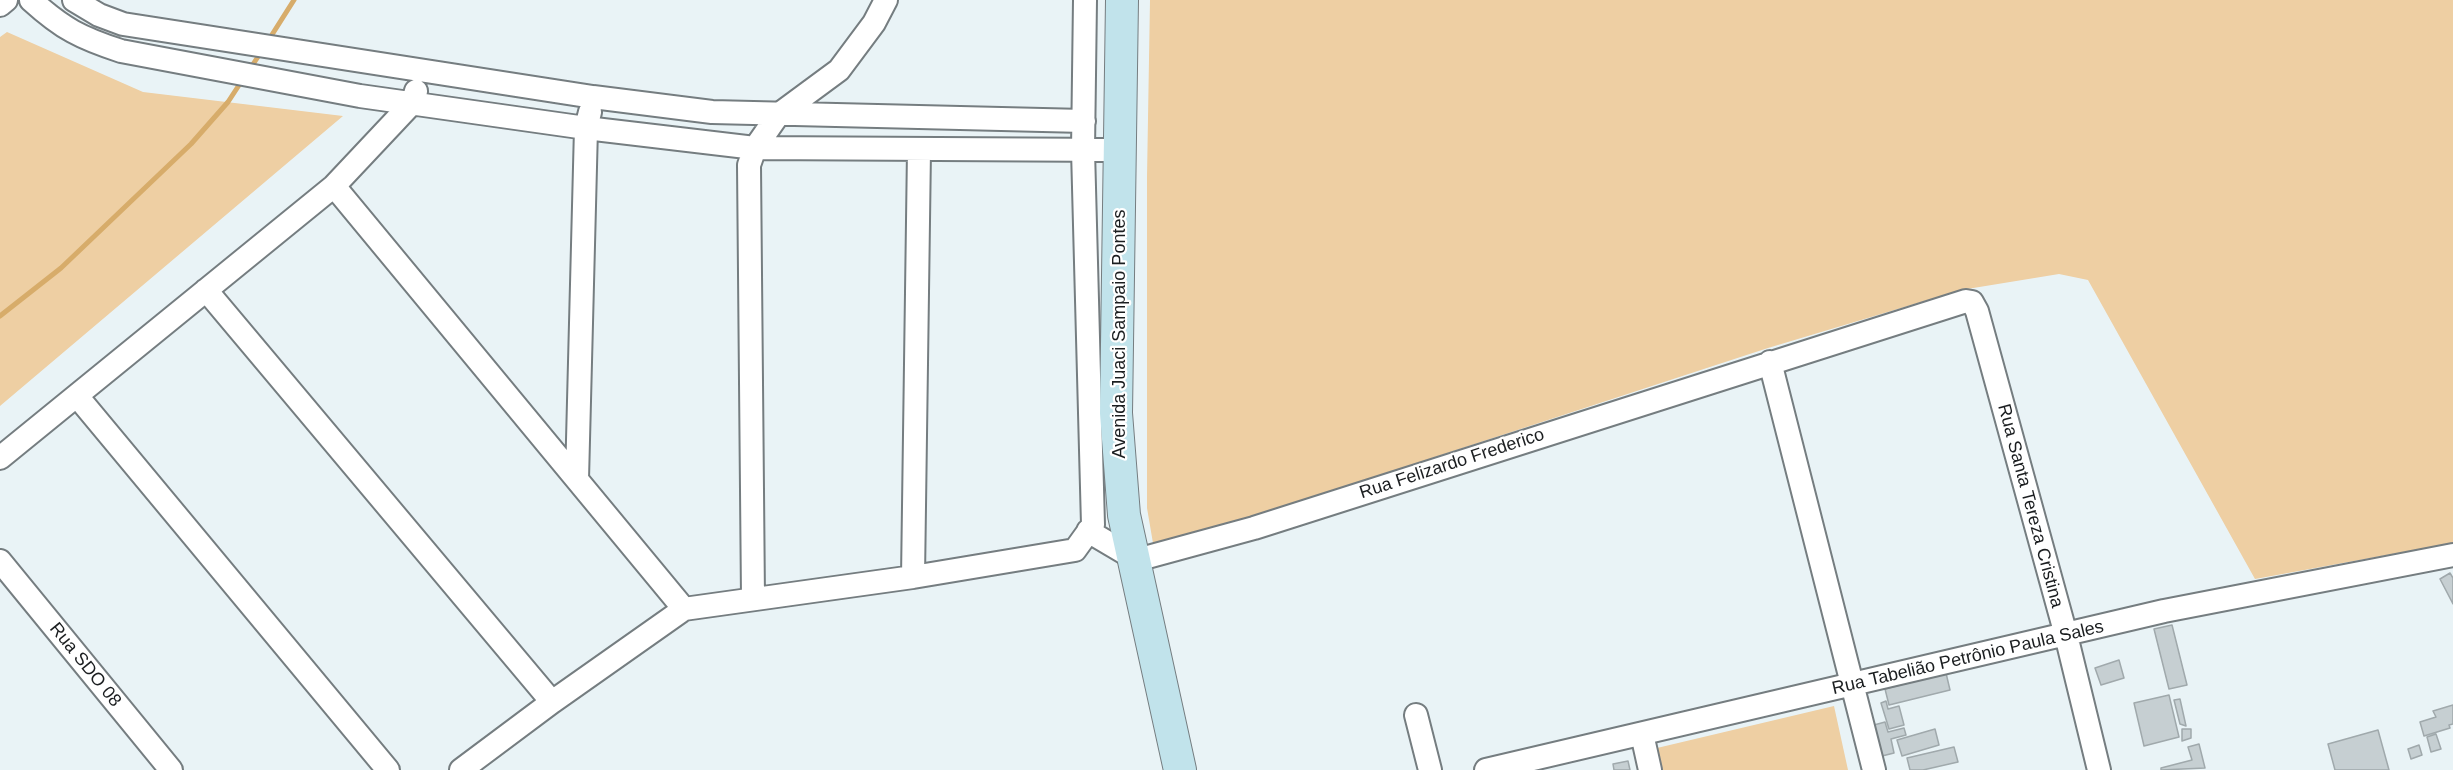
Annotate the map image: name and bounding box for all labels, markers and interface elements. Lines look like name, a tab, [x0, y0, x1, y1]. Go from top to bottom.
street label: Avenida Juaci Sampaio Pontes	[1109, 210, 1131, 458]
street label: Rua Santa Tereza Cristina	[1992, 402, 2068, 610]
street label: Rua Felizardo Frederico	[1357, 424, 1547, 504]
street label: Rua Tabelião Petrônio Paula Sales	[1830, 616, 2106, 700]
street label: Rua SDO 08	[44, 619, 126, 711]

